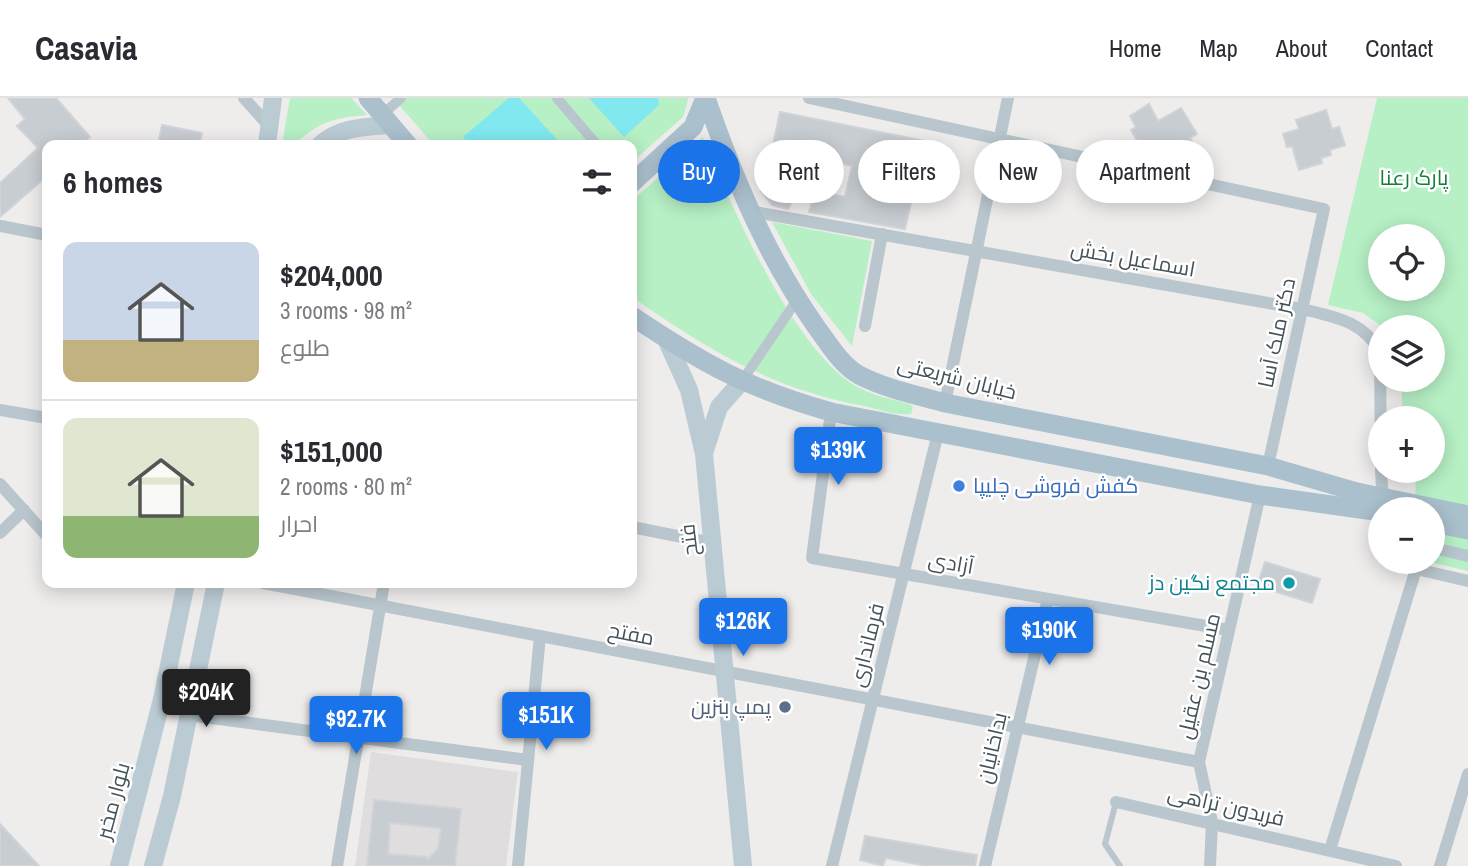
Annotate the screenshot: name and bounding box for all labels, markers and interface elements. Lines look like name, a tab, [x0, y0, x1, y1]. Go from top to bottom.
text: Casavia	[35, 26, 137, 70]
text: Home	[1109, 32, 1161, 64]
text: Map	[1199, 32, 1238, 64]
text: About	[1276, 32, 1327, 64]
text: Contact	[1365, 32, 1433, 64]
chip: Buy	[658, 140, 740, 203]
chip: Rent	[754, 140, 844, 203]
chip: Filters	[858, 140, 960, 203]
chip: New	[974, 140, 1062, 203]
chip: Apartment	[1076, 140, 1214, 203]
text: 6 homes	[63, 162, 163, 202]
icon: filters	[578, 163, 616, 201]
park label: پارک رعنا	[1380, 163, 1449, 192]
map controls	[1368, 224, 1445, 574]
button: locate	[1368, 224, 1445, 301]
street label: اسماعیل بخش	[1069, 233, 1198, 284]
text: $204,000	[280, 255, 383, 295]
icon: home	[119, 270, 203, 354]
street label: دکتر ملک آسا	[1251, 275, 1302, 391]
text: 3 rooms · 98 m²	[280, 295, 412, 326]
button: layers	[1368, 315, 1445, 392]
text: طلوع	[280, 332, 330, 363]
street label: خیابان شریعتی	[895, 349, 1020, 406]
button: +	[1368, 406, 1445, 483]
pin: $139K	[789, 428, 887, 487]
text: $151,000	[280, 431, 383, 471]
text: $139K	[810, 434, 866, 465]
icon: home	[119, 446, 203, 530]
text: 2 rooms · 80 m²	[280, 471, 412, 502]
place label: کفش فروشی چلیپا	[973, 471, 1138, 500]
marker: کفش فروشی چلیپا	[951, 478, 967, 494]
button: −	[1368, 497, 1445, 574]
text: احرار	[280, 508, 318, 539]
street label: فتح	[672, 523, 705, 558]
street label: آزادی	[926, 544, 976, 581]
place label: مجتمع نگین دز	[1148, 568, 1275, 597]
marker: مجتمع نگین دز	[1281, 575, 1297, 591]
pin: $126K	[694, 598, 792, 658]
street label: فرمانداری	[842, 600, 891, 690]
text: $126K	[715, 605, 771, 636]
pin: $190K	[1000, 608, 1098, 667]
street label: مسلم بن عقیل	[1170, 610, 1227, 742]
text: $190K	[1021, 614, 1077, 645]
street label: مفتح	[606, 615, 657, 652]
pin: $204K	[157, 670, 255, 729]
text: $204K	[178, 676, 234, 707]
pin: $151K	[497, 692, 595, 752]
place label: پمپ بنزین	[691, 692, 771, 721]
pin: $92.7K	[299, 696, 413, 756]
text: $151K	[518, 699, 574, 730]
marker: پمپ بنزین	[777, 699, 793, 715]
text: $92.7K	[326, 703, 386, 734]
street label: بداخانیان	[969, 709, 1014, 786]
street label: بلوار مخبر	[88, 759, 137, 844]
street label: فریدون تراهی	[1165, 778, 1287, 833]

